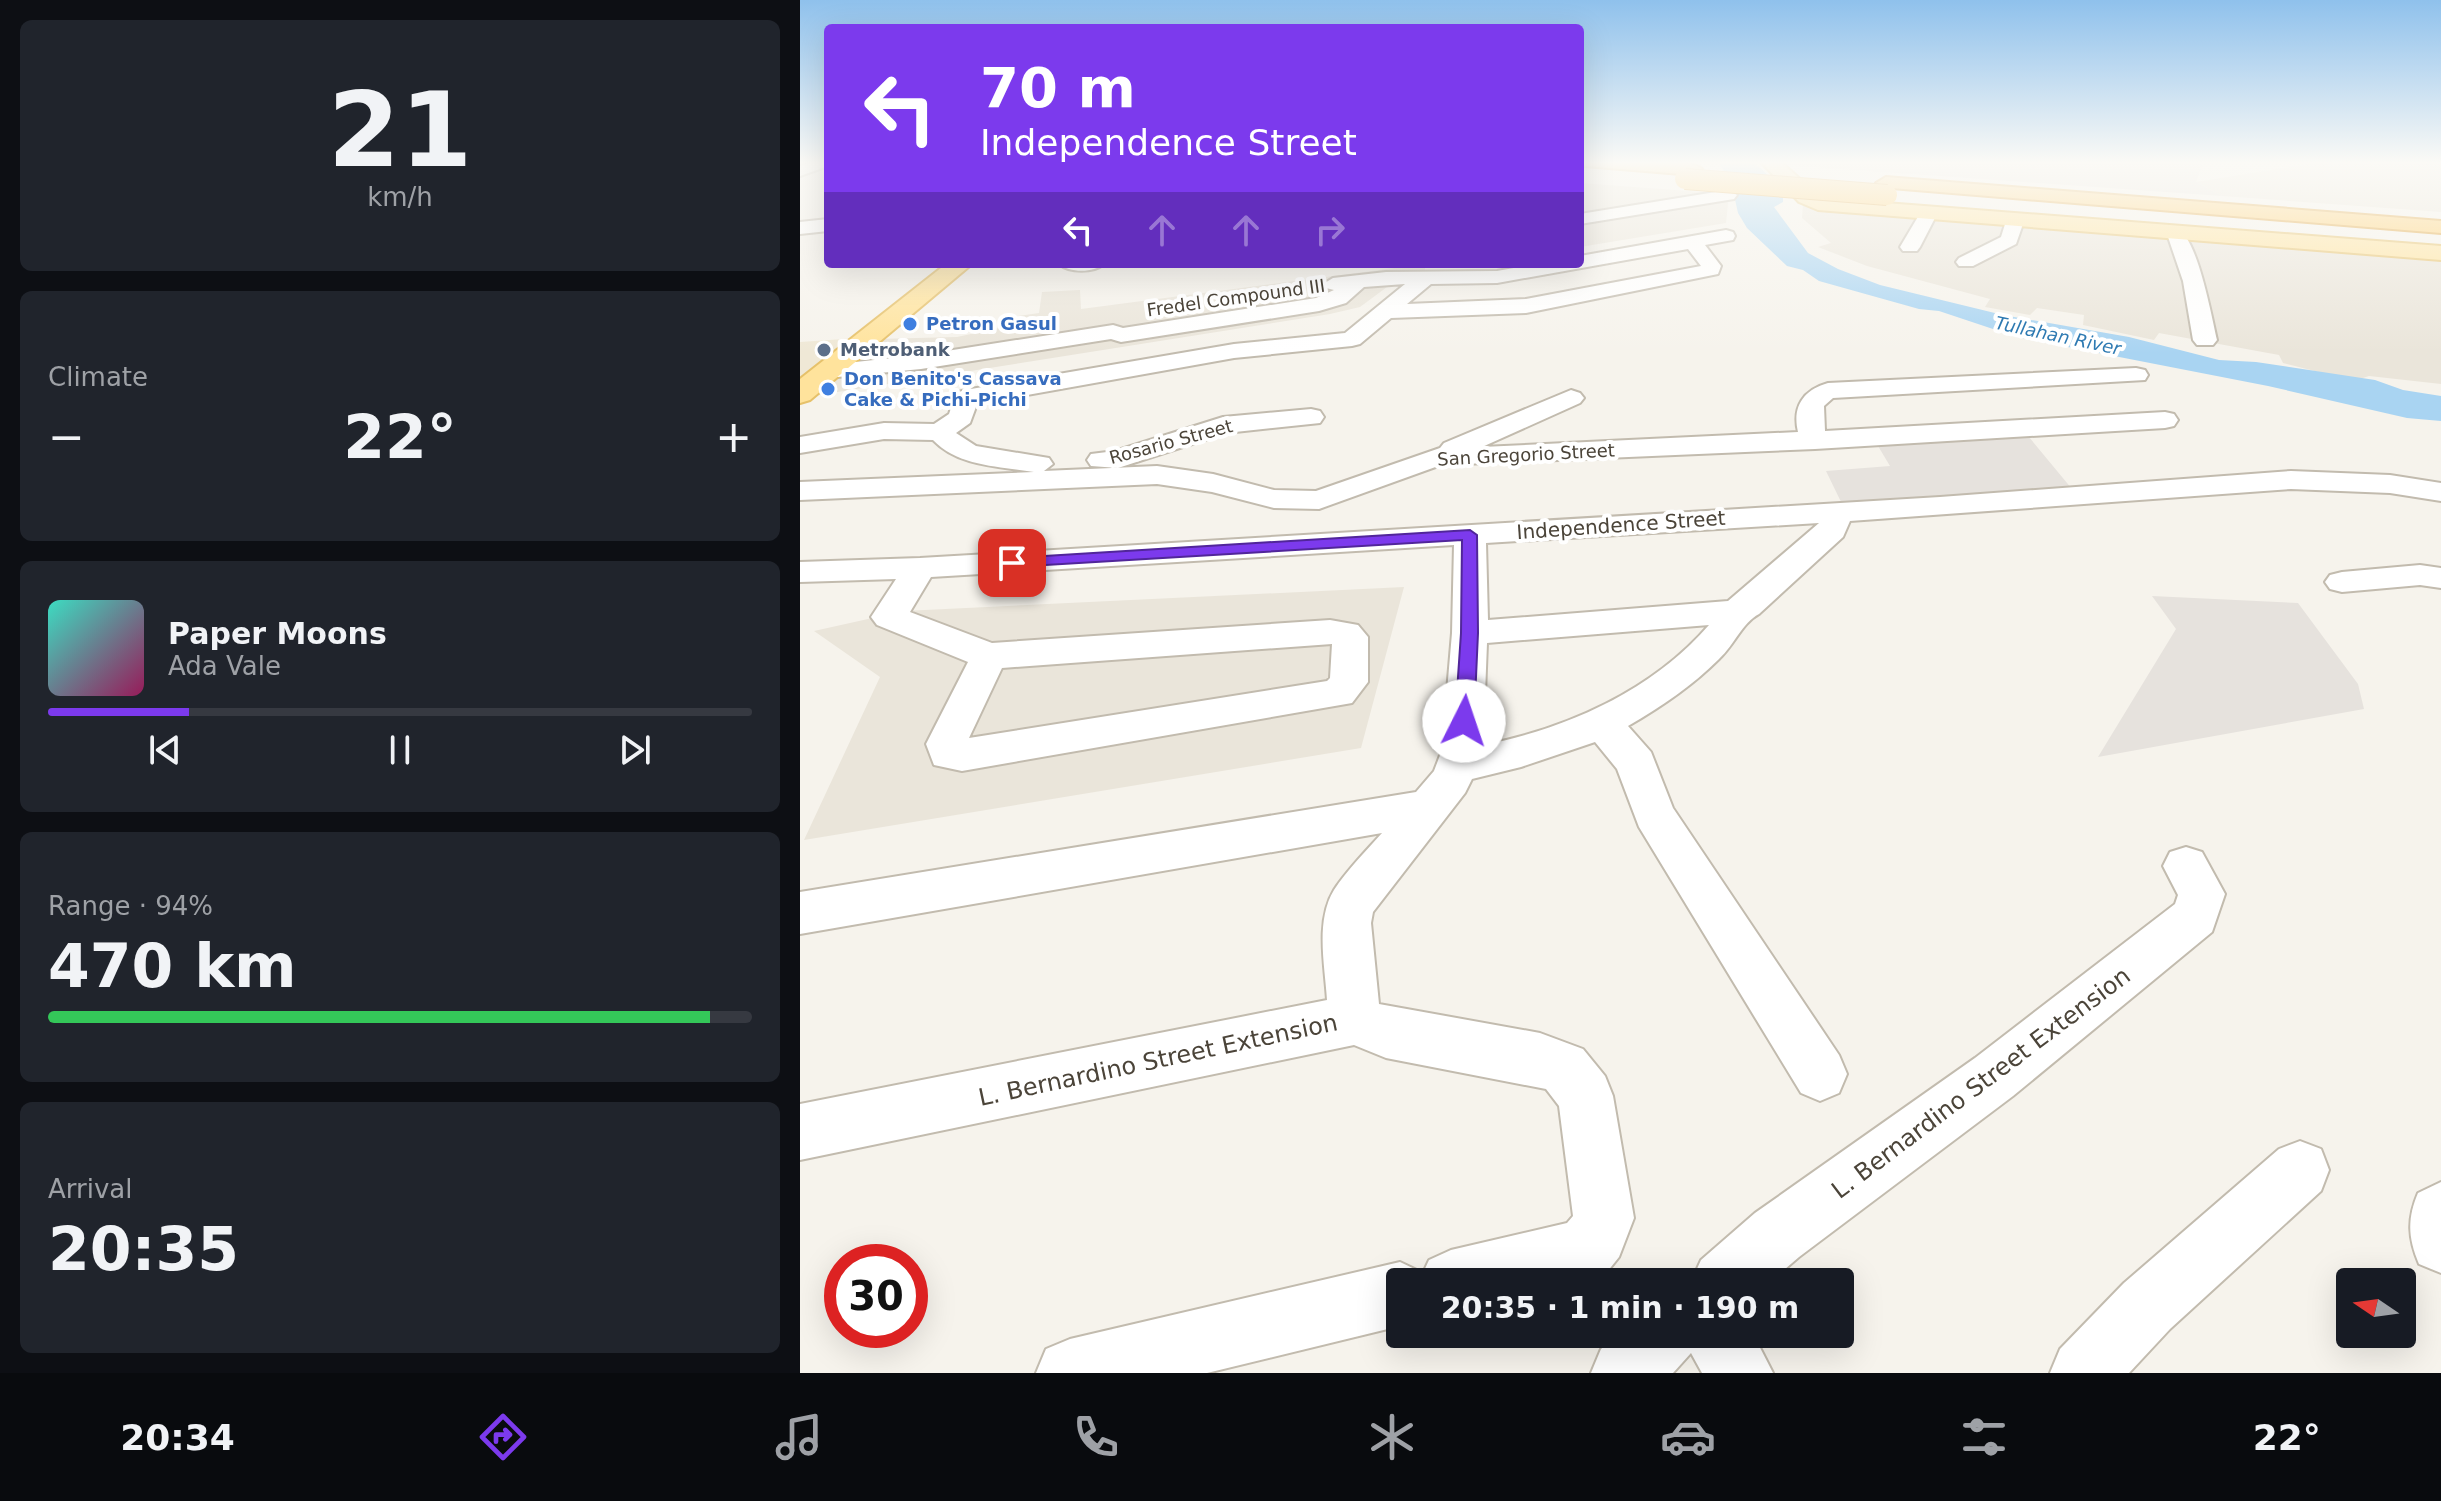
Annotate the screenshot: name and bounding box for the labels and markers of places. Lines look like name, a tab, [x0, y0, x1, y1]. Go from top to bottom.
place label: Petron Gasul	[926, 313, 1057, 334]
marker: Petron Gasul	[901, 315, 919, 333]
place label: Metrobank	[840, 339, 951, 360]
marker: Metrobank	[815, 341, 833, 359]
place label: Don Benito's Cassava Cake & Pichi-Pichi	[844, 368, 1062, 410]
marker: Don Benito's Cassava Cake & Pichi-Pichi	[819, 380, 837, 398]
pin	[978, 529, 1046, 597]

